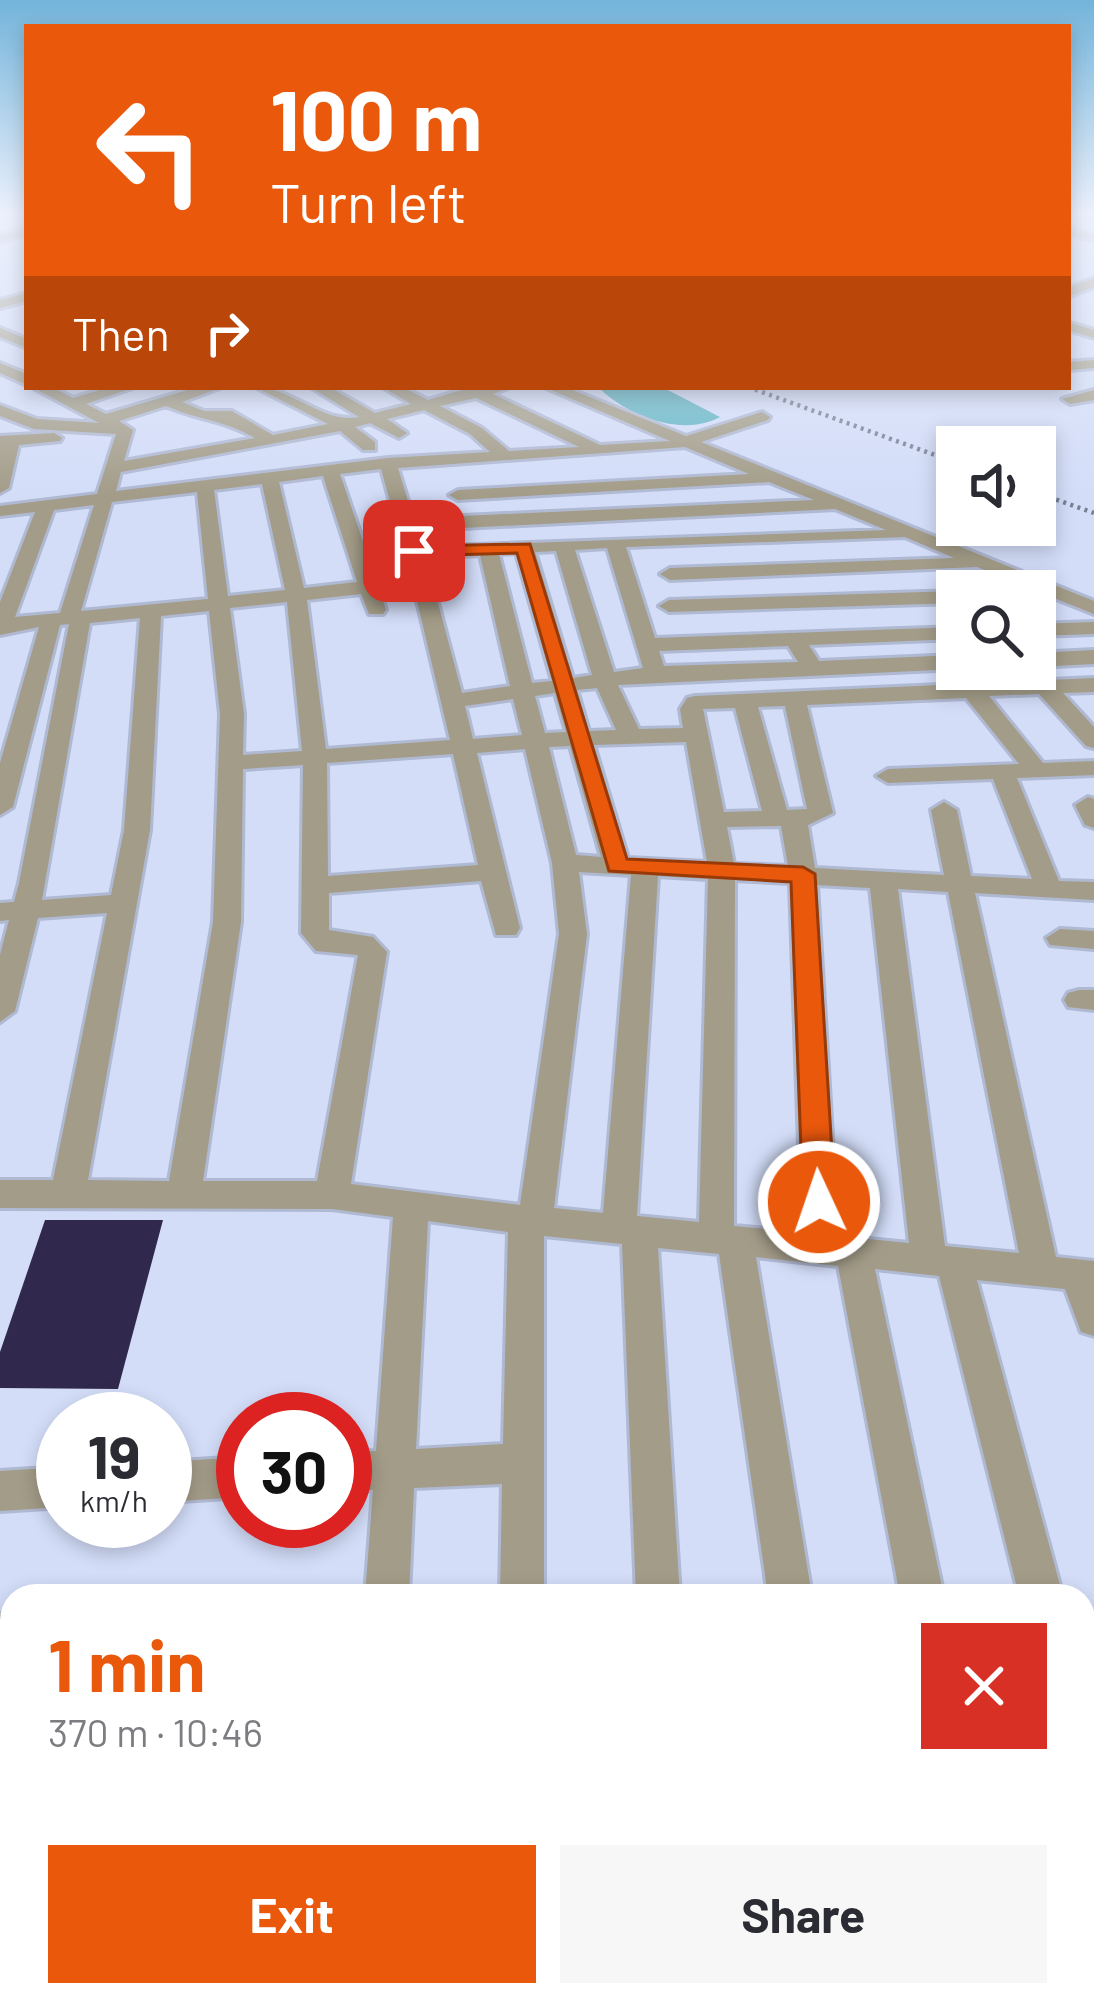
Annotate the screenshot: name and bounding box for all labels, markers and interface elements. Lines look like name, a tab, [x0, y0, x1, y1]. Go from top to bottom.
text: 100 m	[270, 67, 482, 168]
icon: left	[72, 72, 228, 228]
text: Turn left	[270, 169, 467, 234]
icon: right	[194, 300, 260, 366]
text: Then	[72, 306, 170, 360]
map controls	[936, 426, 1056, 690]
button: sound	[936, 426, 1056, 546]
pin	[363, 500, 465, 602]
icon: arrive	[381, 518, 447, 584]
button: search	[936, 570, 1056, 690]
position arrow	[756, 1139, 882, 1265]
speed limit sign: 30	[216, 1392, 372, 1548]
text: 19	[87, 1419, 141, 1491]
text: km/h	[80, 1482, 148, 1518]
text: 1 min	[48, 1620, 206, 1706]
button: close	[921, 1623, 1047, 1749]
text: 370 m · 10:46	[48, 1708, 263, 1755]
button: Exit	[48, 1845, 536, 1983]
button: Share	[560, 1845, 1047, 1983]

